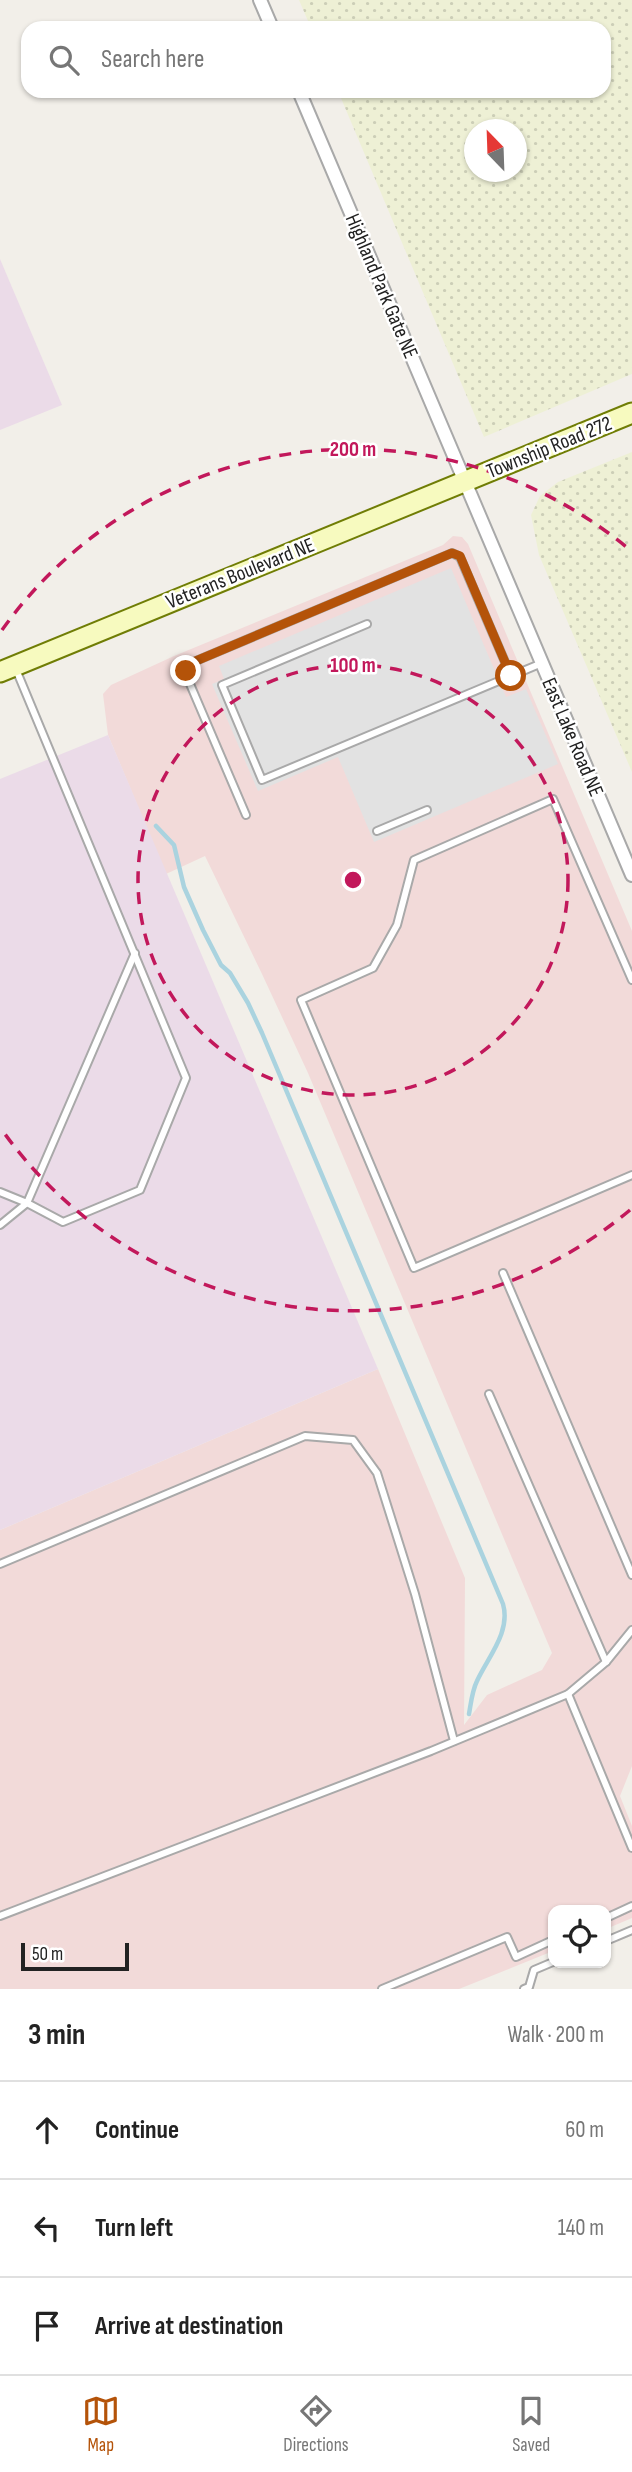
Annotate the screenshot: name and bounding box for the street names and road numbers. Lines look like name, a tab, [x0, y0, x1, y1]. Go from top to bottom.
street label: Highland Park Gate NE	[340, 210, 423, 362]
street label: Township Road 272	[483, 411, 616, 484]
street label: Veterans Boulevard NE	[162, 532, 318, 615]
street label: East Lake Road NE	[536, 674, 609, 800]

